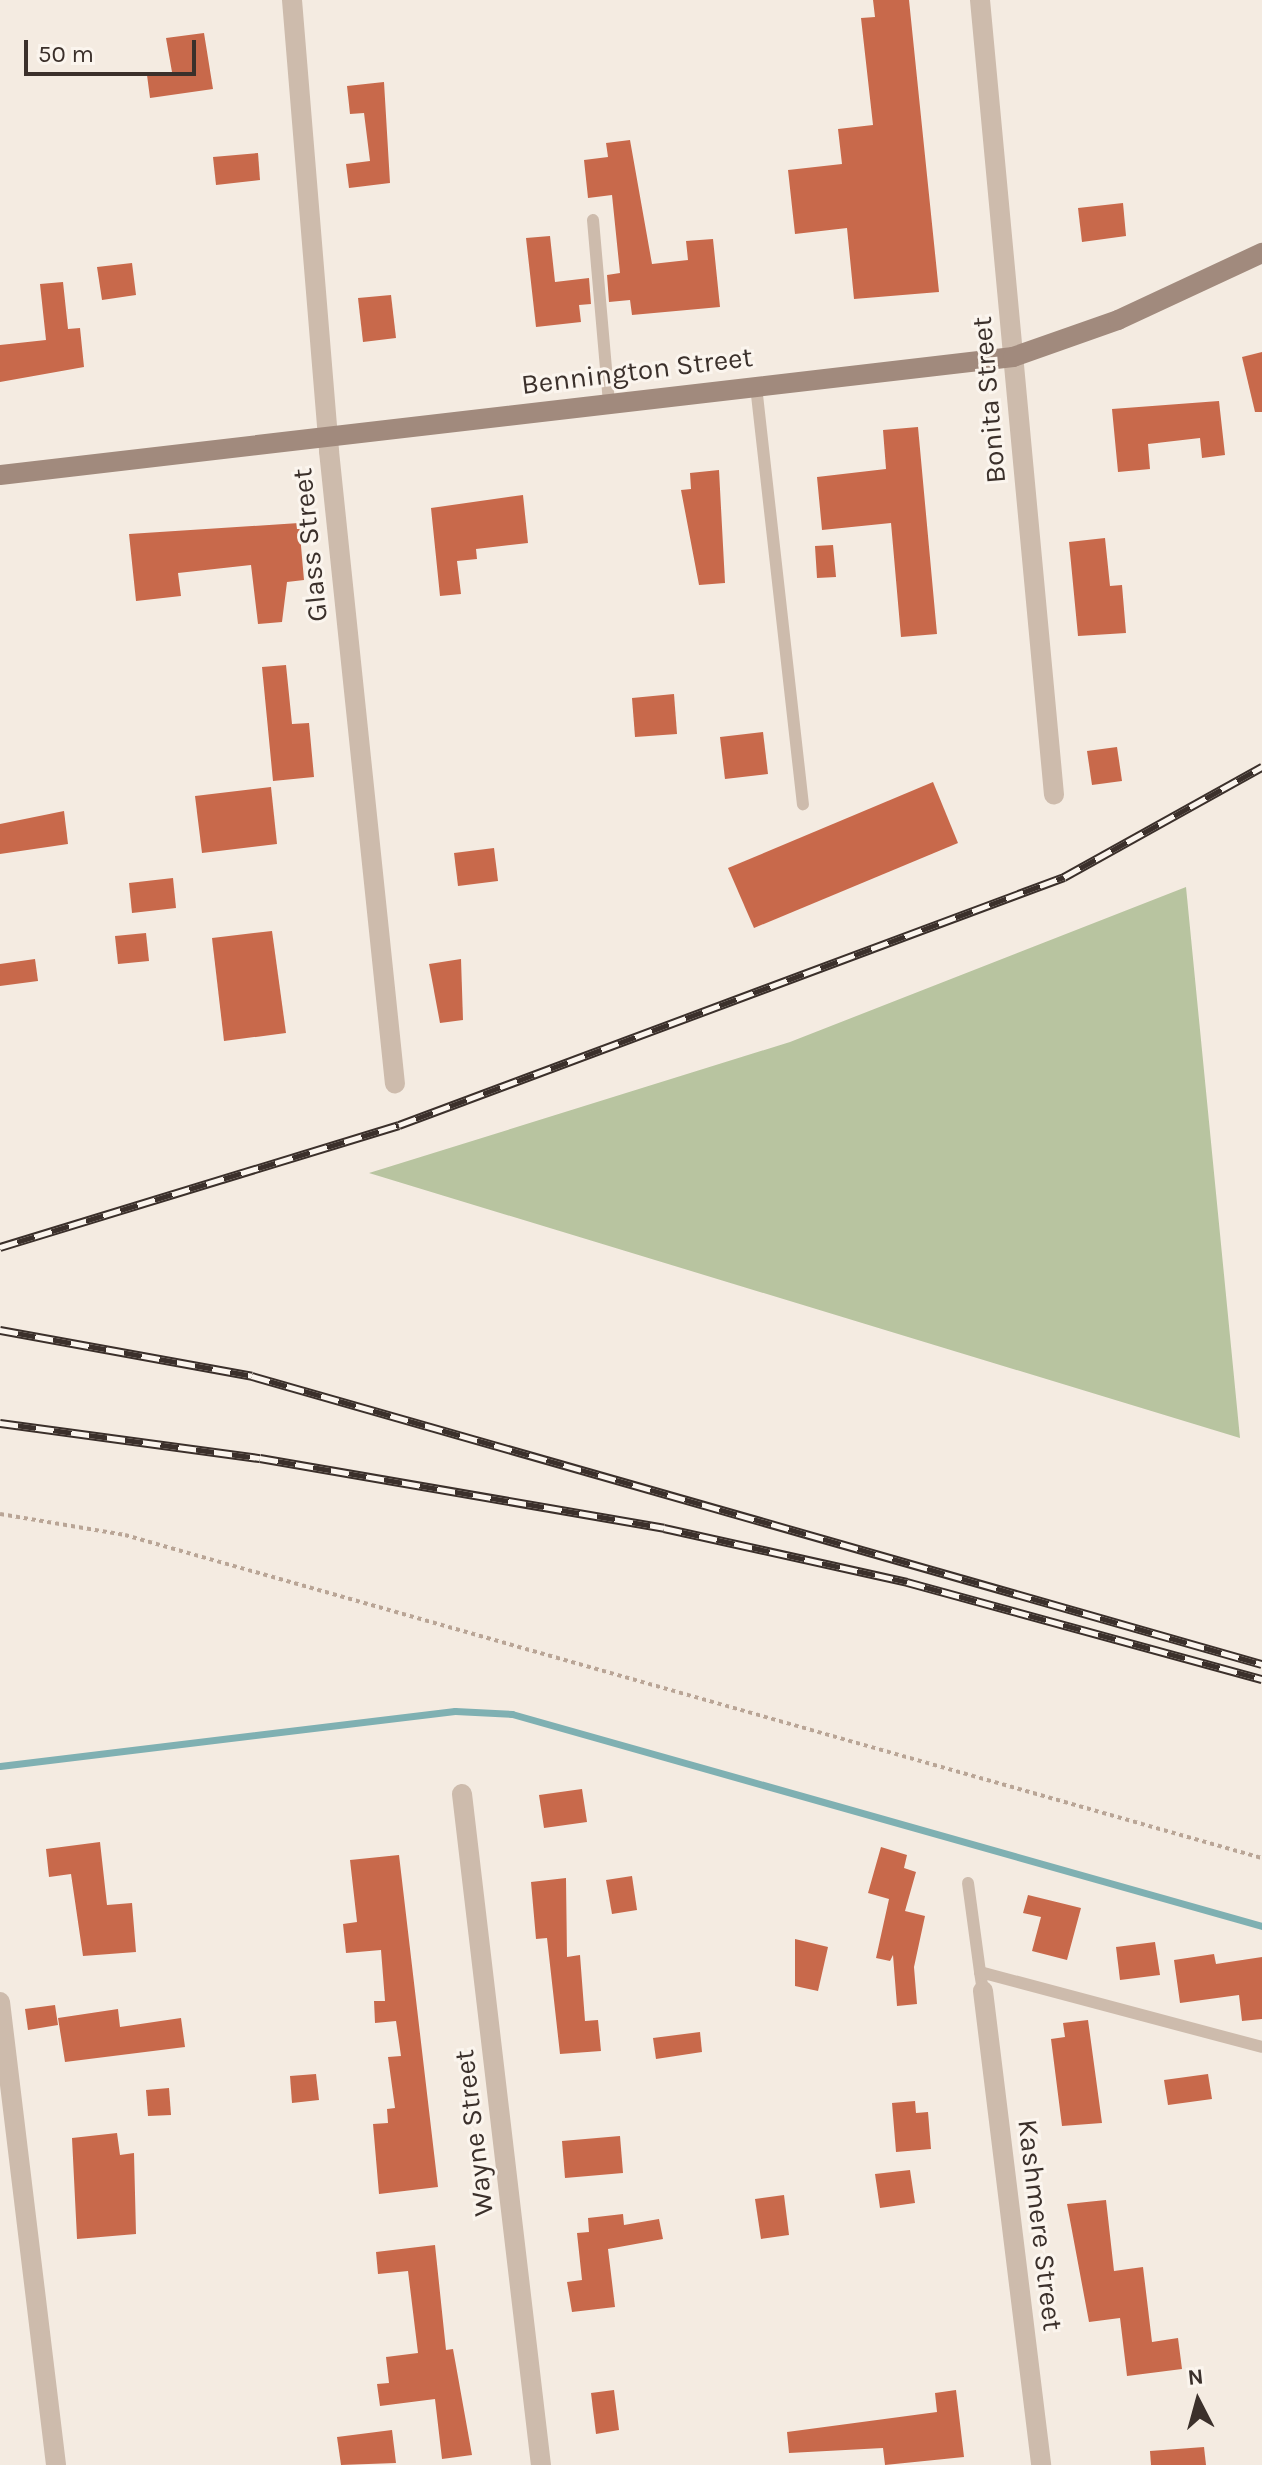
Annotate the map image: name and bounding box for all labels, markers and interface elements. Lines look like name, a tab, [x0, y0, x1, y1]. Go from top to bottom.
scale bar	[28, 24, 200, 74]
text: 50 m	[38, 40, 94, 68]
street label: Bonita Street	[965, 315, 1013, 485]
street label: Bennington Street	[519, 340, 755, 402]
street label: Glass Street	[285, 467, 335, 623]
street label: Wayne Street	[447, 2048, 501, 2218]
street label: Kashmere Street	[1010, 2117, 1070, 2333]
north arrow	[1158, 2361, 1238, 2441]
text: N	[1186, 2363, 1205, 2391]

